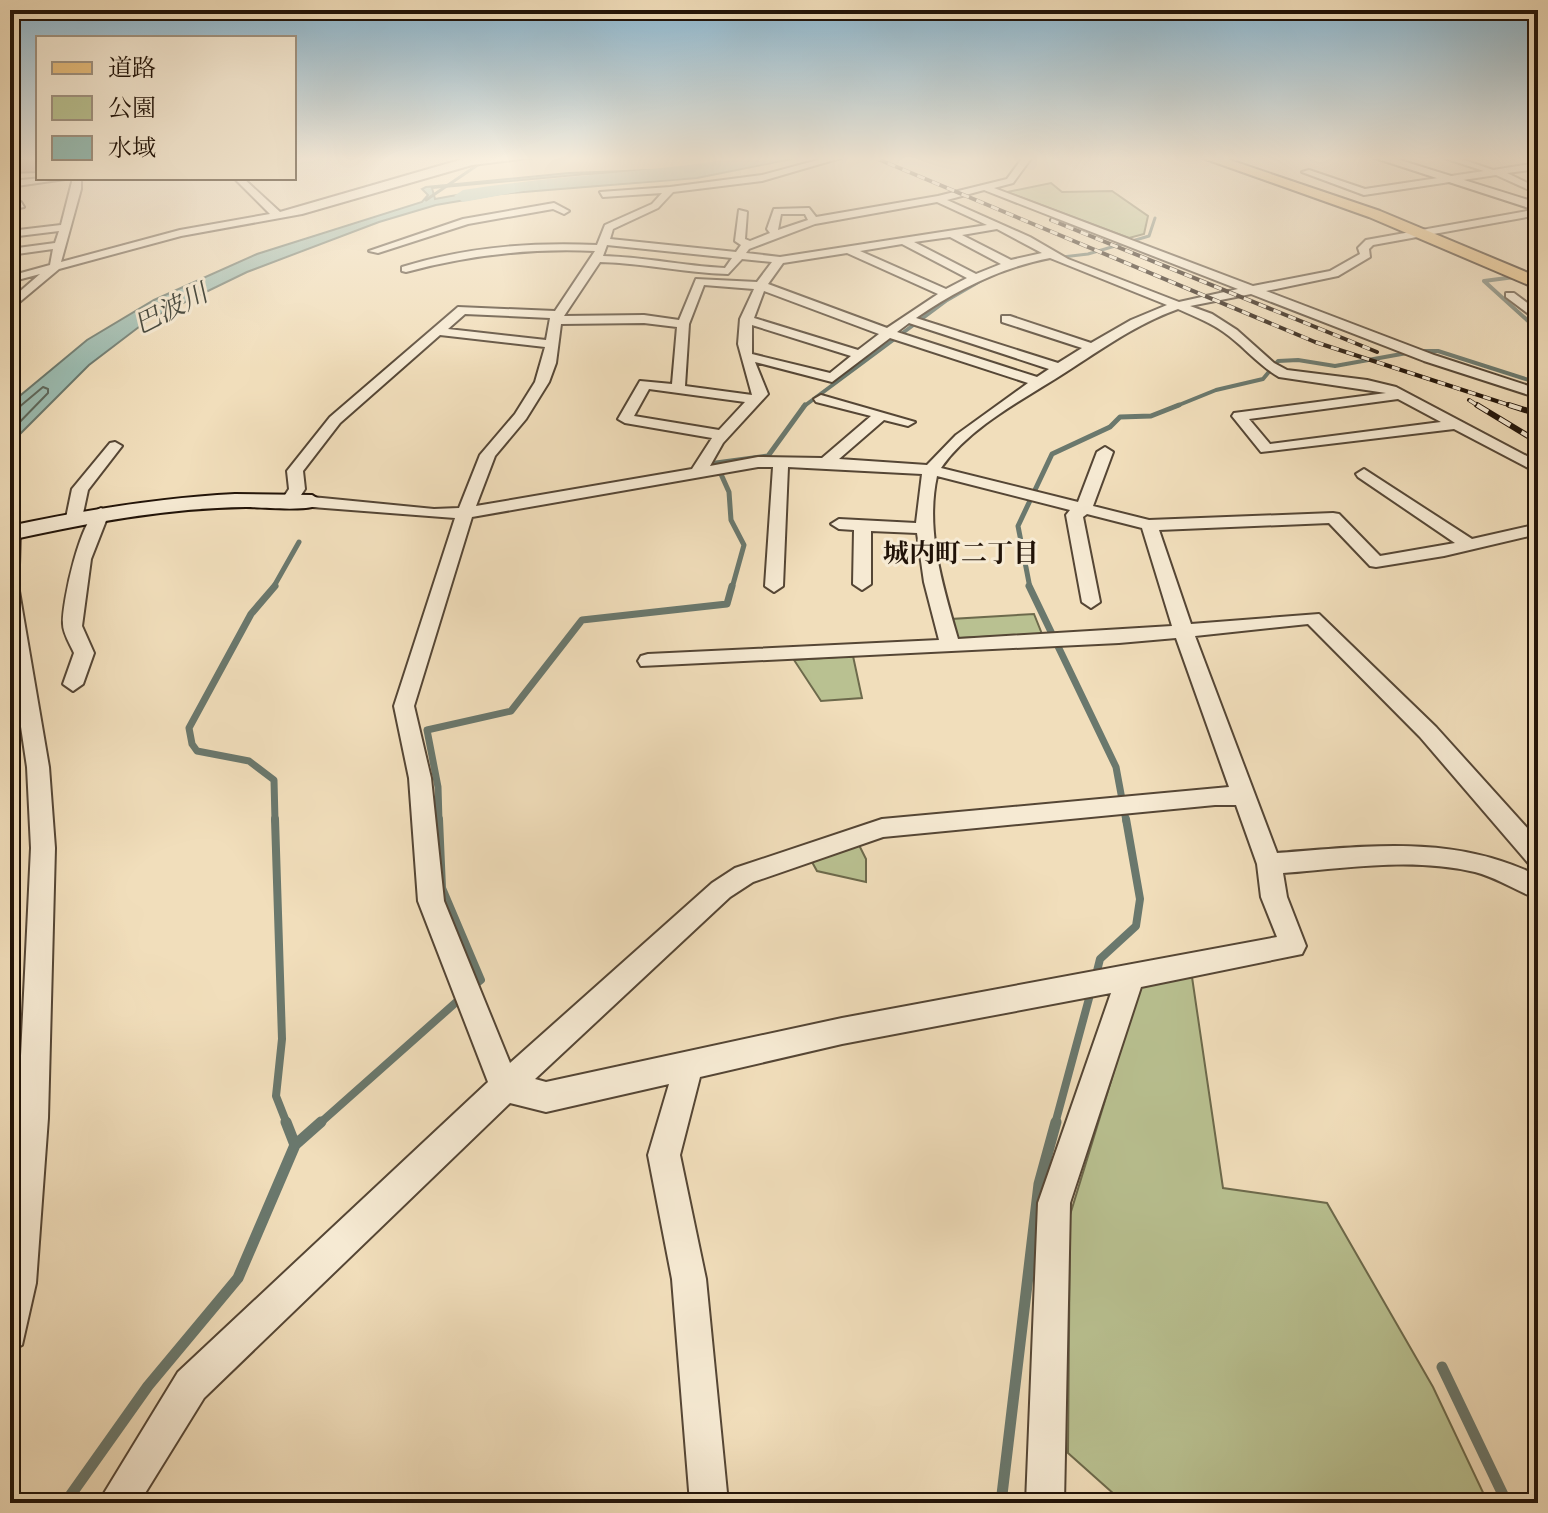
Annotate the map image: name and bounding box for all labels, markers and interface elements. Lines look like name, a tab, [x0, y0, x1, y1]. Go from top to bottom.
legend	[36, 36, 296, 180]
text: 道路	[108, 52, 156, 85]
text: 公園	[108, 92, 156, 125]
text: 水域	[108, 132, 156, 165]
water label: 巴波川	[128, 274, 216, 342]
district label: 城内町二丁目	[883, 536, 1039, 571]

